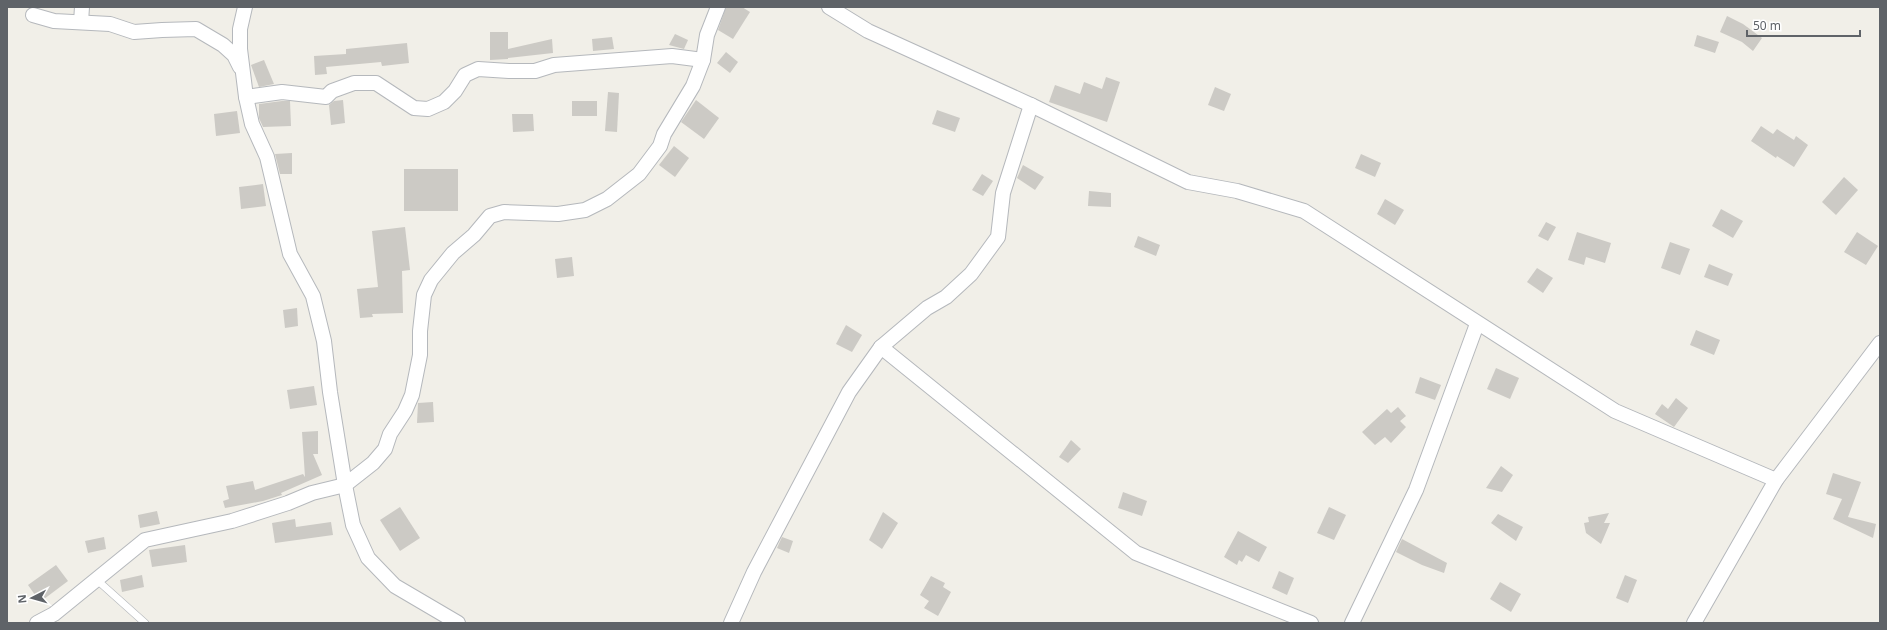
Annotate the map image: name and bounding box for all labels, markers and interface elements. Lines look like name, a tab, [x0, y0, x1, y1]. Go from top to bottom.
scale bar	[1747, 12, 1860, 38]
text: 50 m	[1753, 17, 1781, 34]
north arrow	[12, 578, 52, 618]
text: N	[14, 594, 29, 604]

